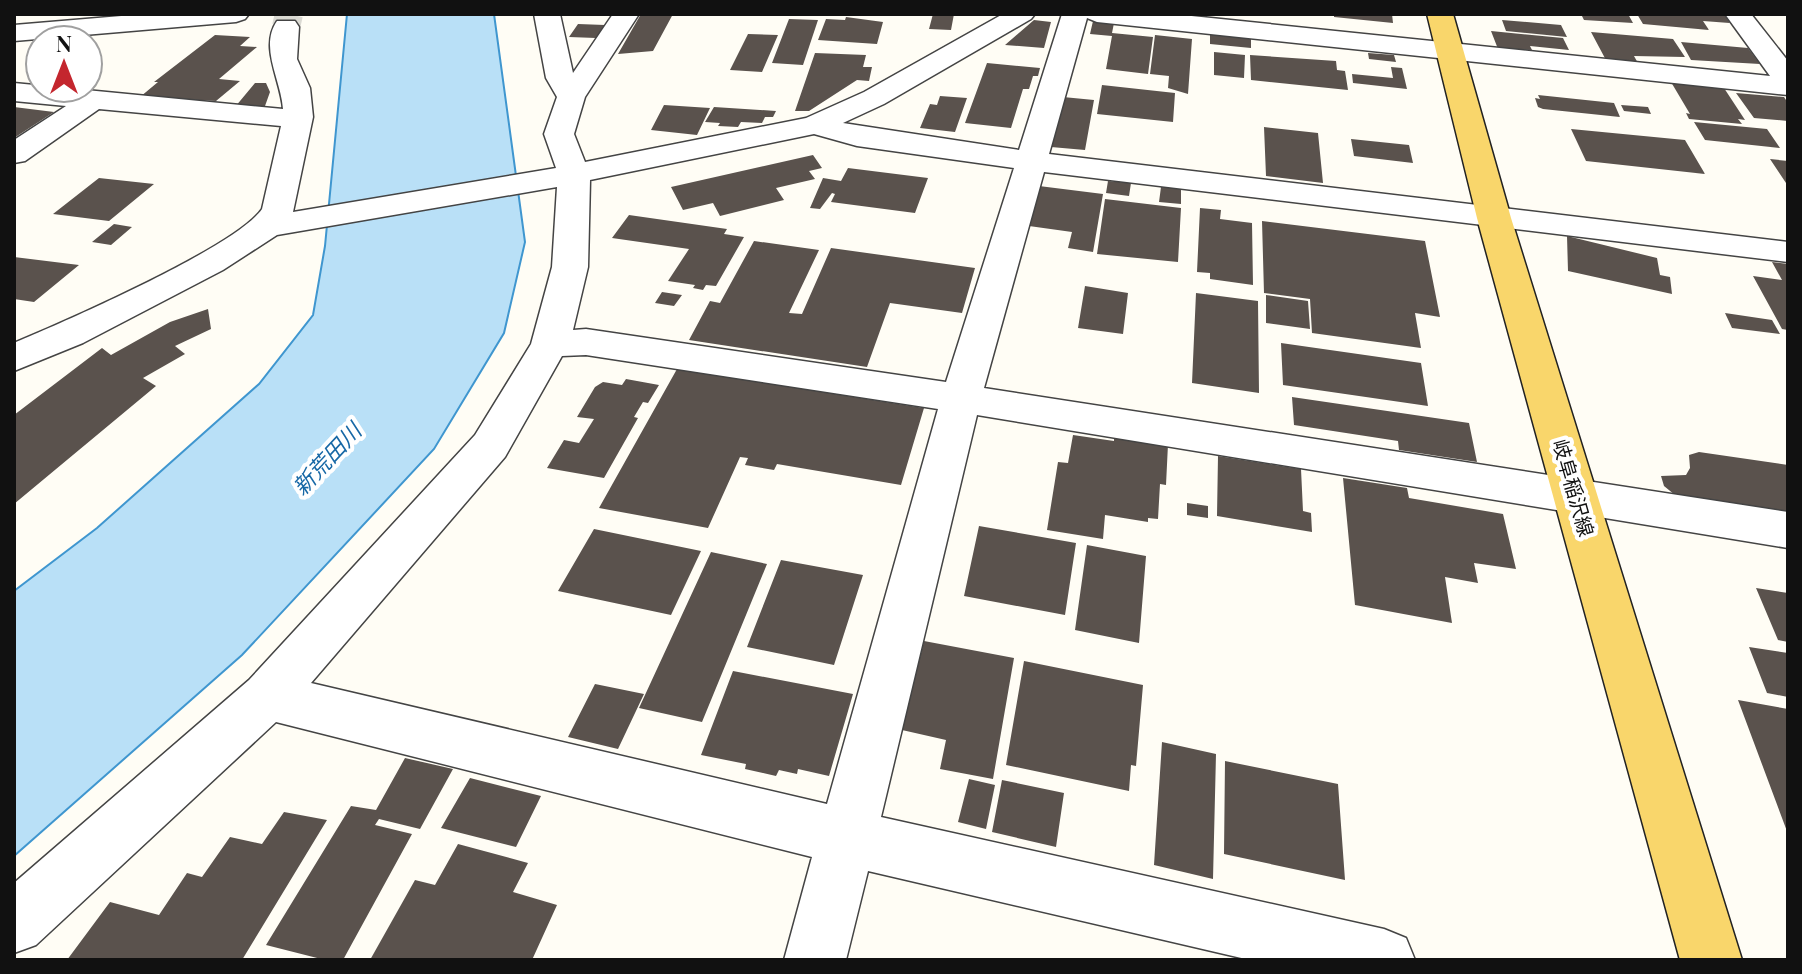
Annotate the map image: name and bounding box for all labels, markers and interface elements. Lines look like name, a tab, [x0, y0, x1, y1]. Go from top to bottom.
north arrow	[24, 24, 104, 104]
text: N	[56, 28, 72, 58]
water label: 新荒田川	[285, 414, 369, 501]
street label: 岐阜稲沢線	[1548, 436, 1601, 539]

